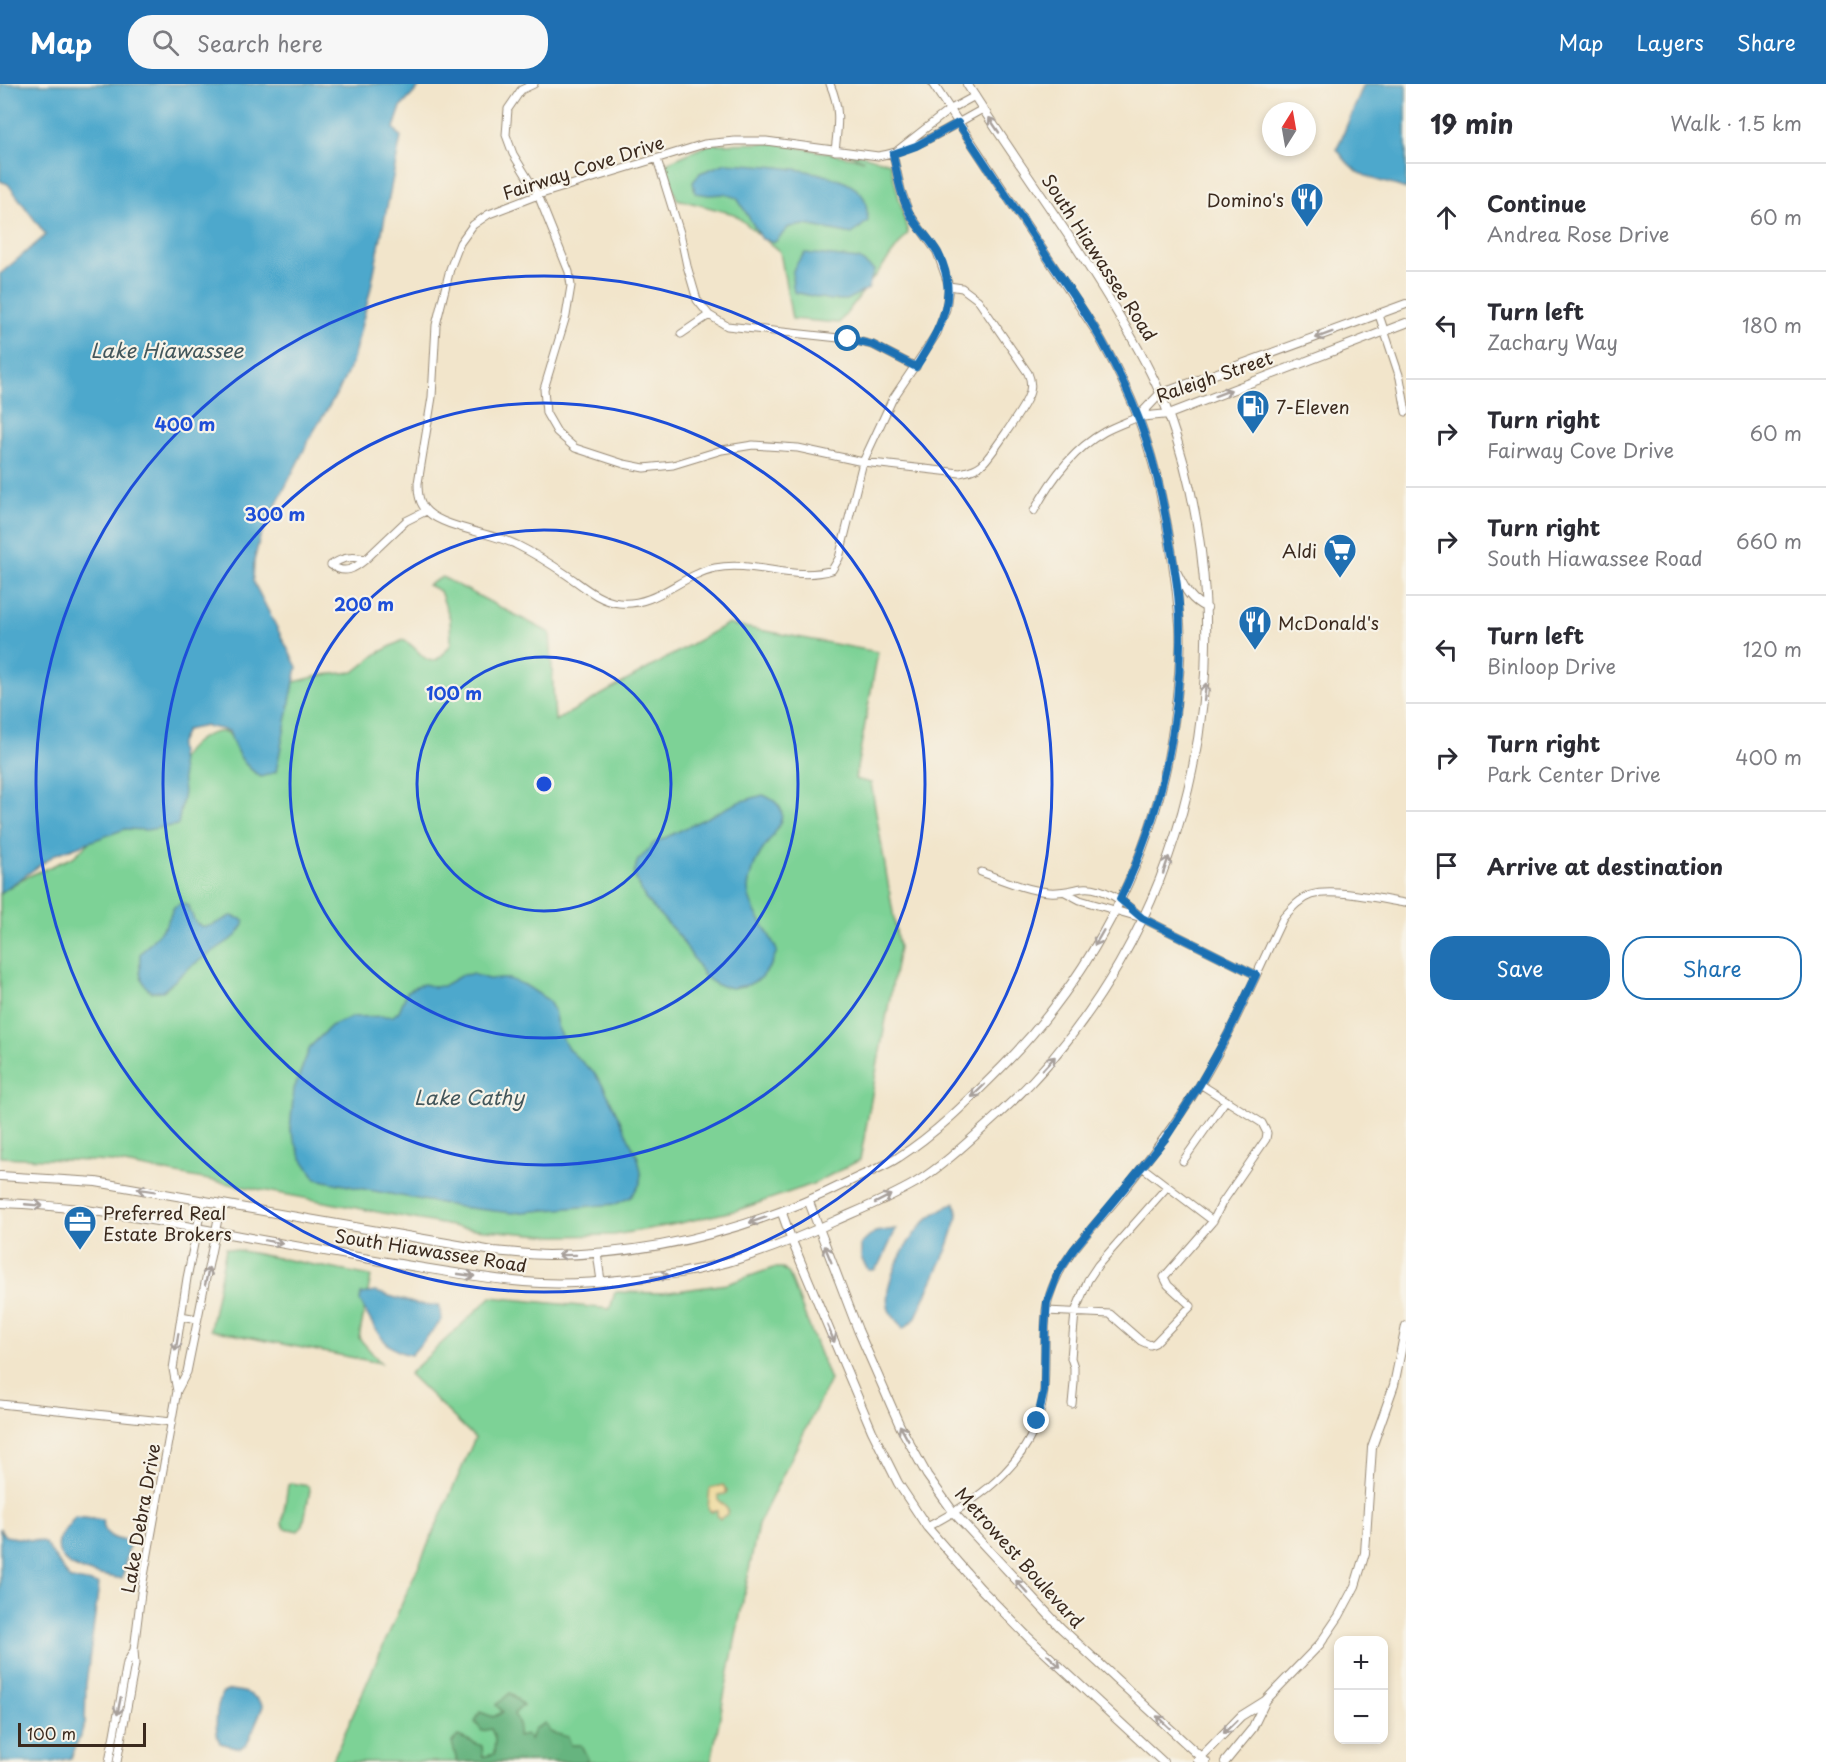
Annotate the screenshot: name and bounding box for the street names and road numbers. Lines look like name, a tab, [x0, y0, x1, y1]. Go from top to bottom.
street label: Fairway Cove Drive	[499, 128, 667, 206]
street label: South Hiawassee Road	[1036, 168, 1164, 346]
street label: Raleigh Street	[1152, 343, 1276, 409]
street label: South Hiawassee Road	[333, 1221, 529, 1279]
street label: Lake Debra Drive	[114, 1441, 166, 1595]
street label: Metrowest Boulevard	[949, 1481, 1091, 1633]

